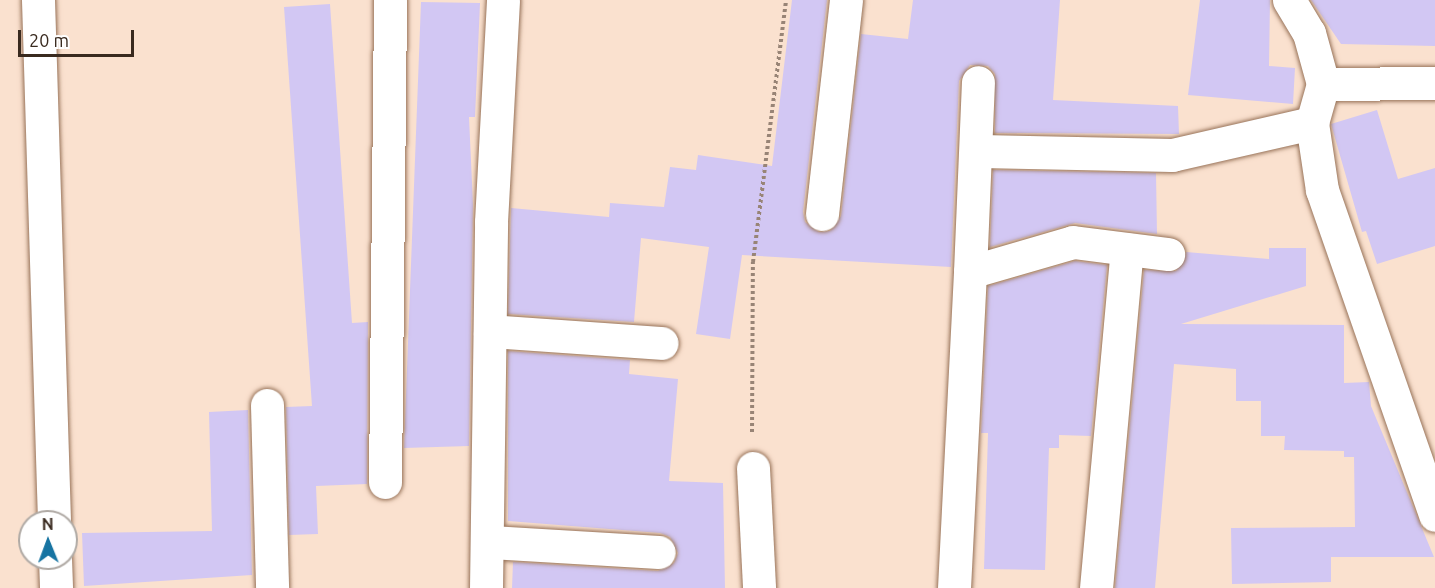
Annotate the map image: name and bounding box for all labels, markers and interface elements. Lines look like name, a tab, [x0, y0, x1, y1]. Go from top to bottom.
scale bar	[21, 18, 136, 56]
text: 20 m	[29, 30, 69, 50]
north arrow	[18, 510, 78, 570]
text: N	[42, 515, 54, 533]

